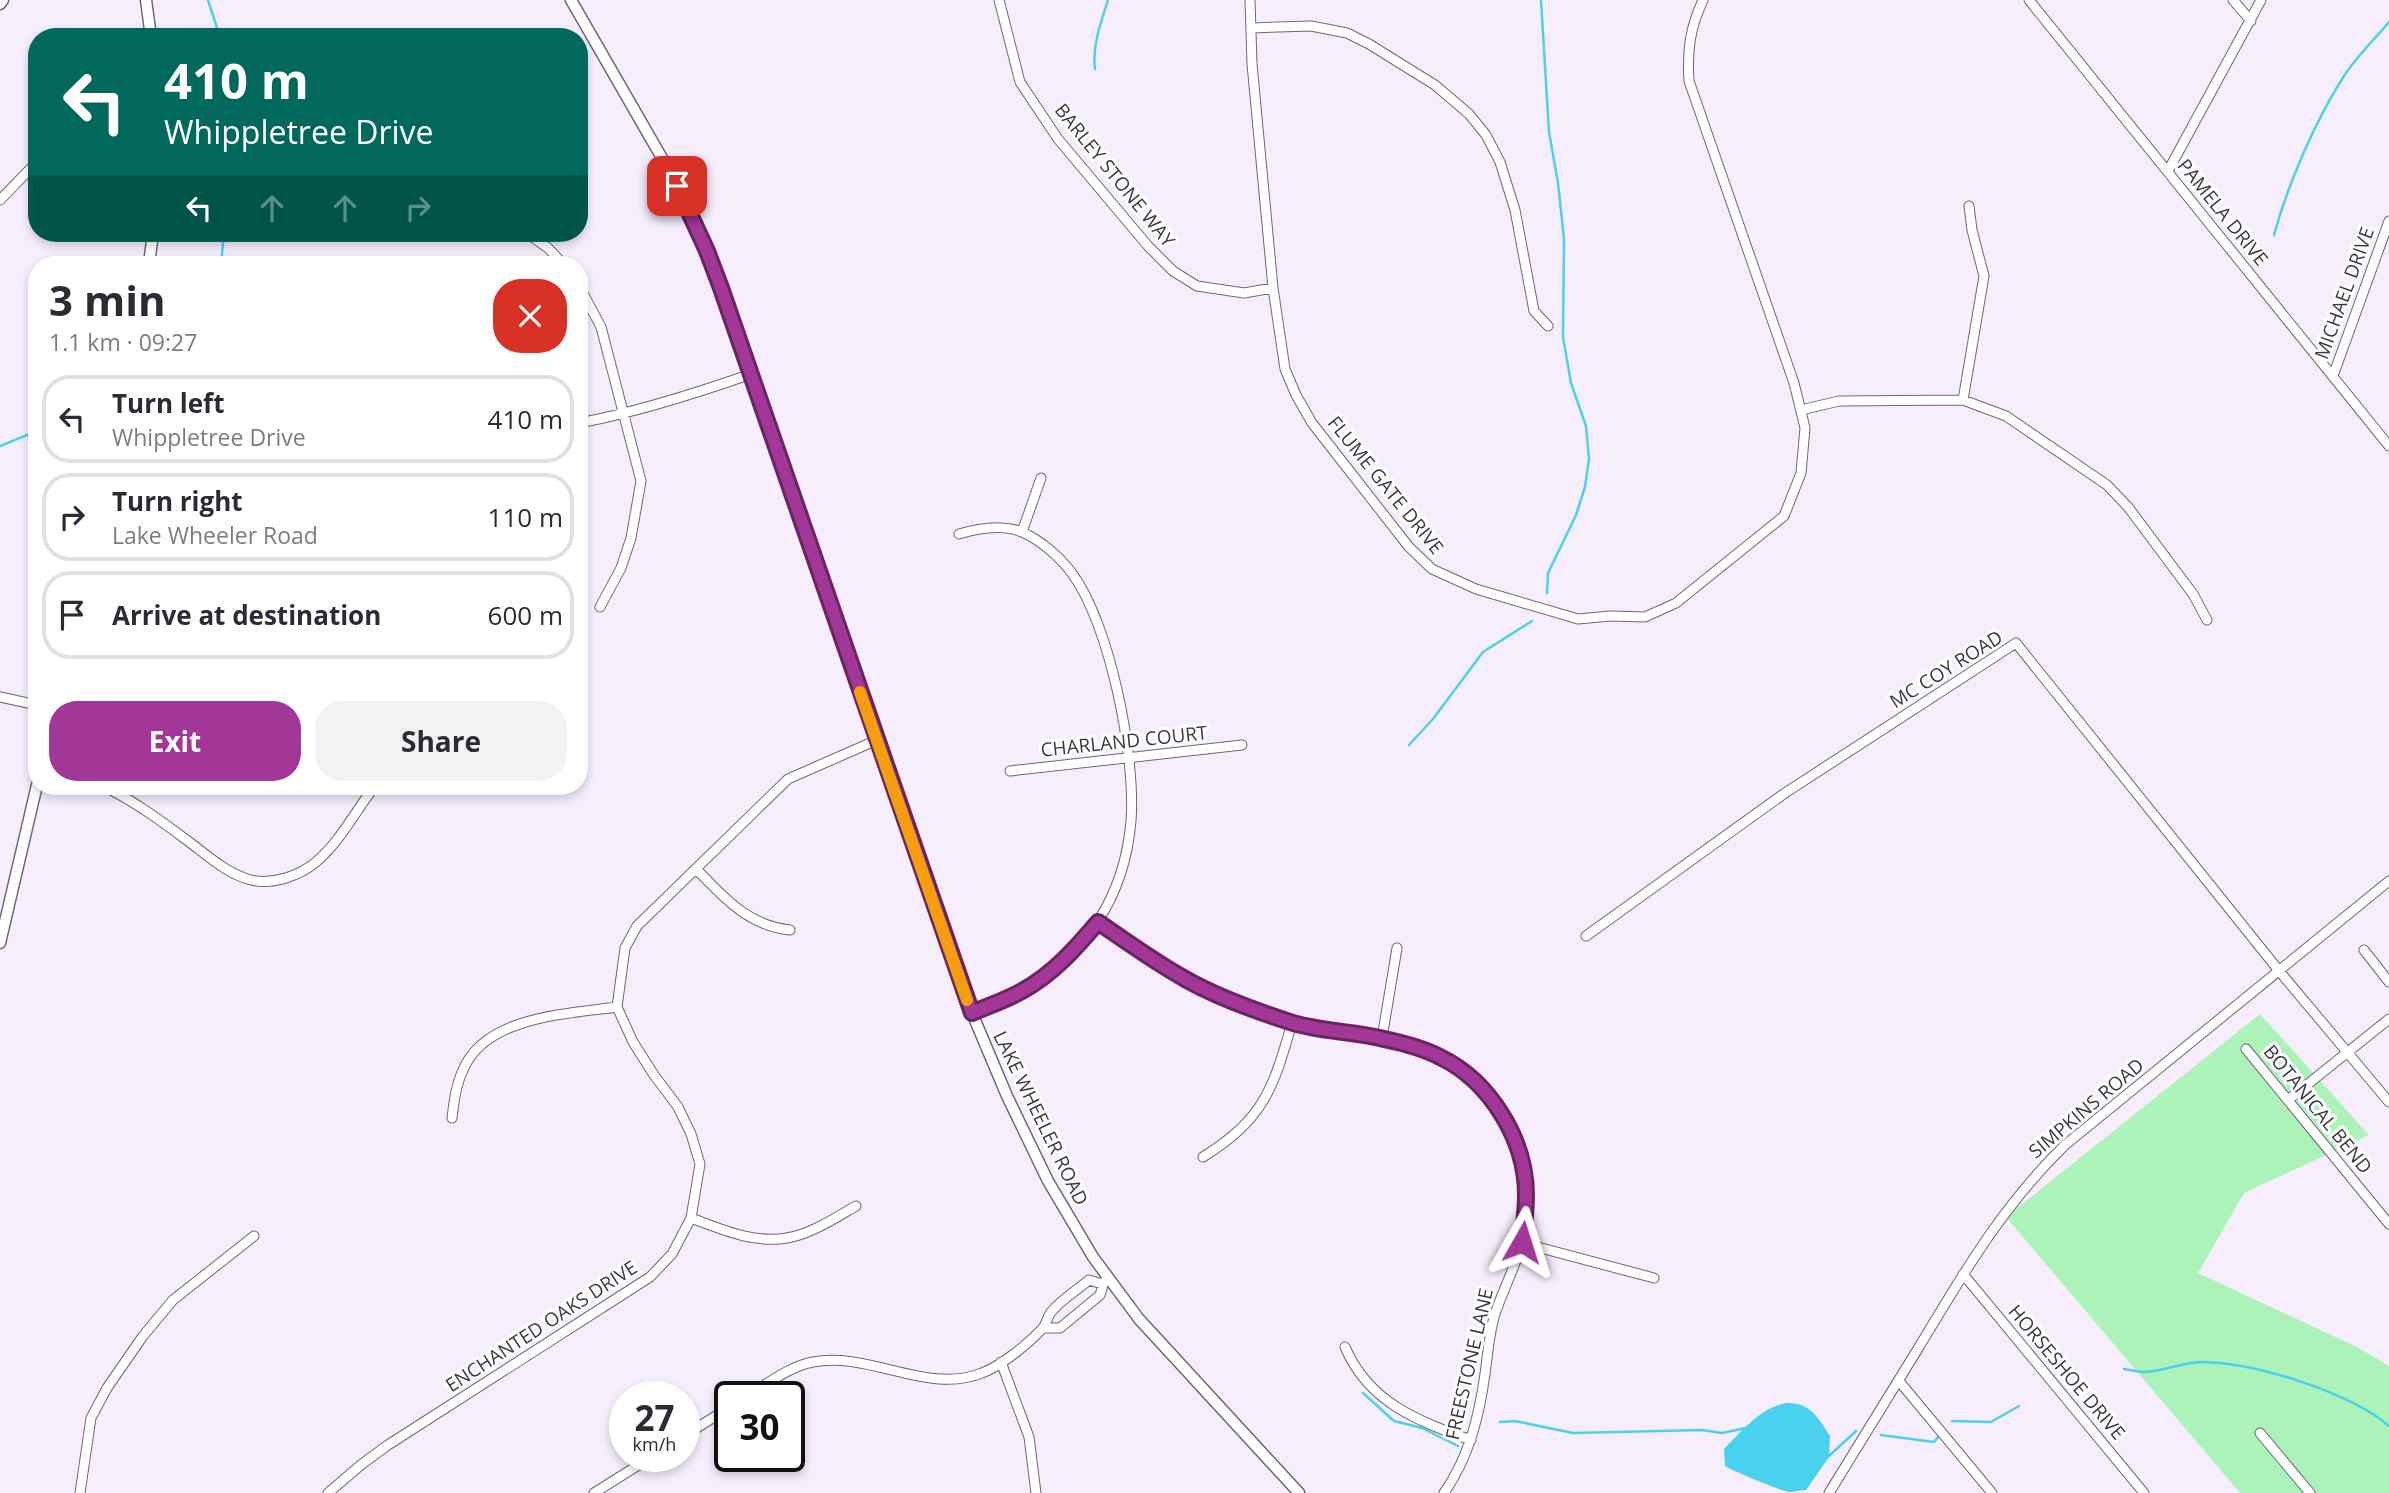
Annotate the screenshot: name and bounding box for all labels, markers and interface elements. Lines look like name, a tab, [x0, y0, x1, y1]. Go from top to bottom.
text: 410 m	[164, 47, 309, 113]
icon: left	[49, 56, 140, 147]
street label: BARLEY STONE WAY	[1049, 98, 1181, 253]
text: Whippletree Drive	[164, 110, 434, 153]
street label: PAMELA DRIVE	[2172, 153, 2274, 271]
pin	[647, 156, 707, 216]
icon: arrive	[658, 167, 696, 205]
icon: left	[180, 189, 218, 227]
icon: ahead	[253, 189, 291, 227]
icon: ahead	[326, 189, 364, 227]
icon: right	[399, 189, 437, 227]
street label: MICHAEL DRIVE	[2308, 223, 2380, 363]
text: 3 min	[49, 271, 166, 328]
button: close	[493, 279, 567, 353]
text: 1.1 km · 09:27	[49, 326, 197, 358]
text: Turn left	[112, 385, 224, 421]
icon: left	[53, 400, 91, 438]
text: 410 m	[488, 401, 563, 437]
street label: FLUME GATE DRIVE	[1322, 411, 1450, 559]
text: Whippletree Drive	[112, 421, 306, 453]
text: Turn right	[112, 483, 243, 519]
icon: right	[53, 498, 91, 536]
text: 110 m	[488, 499, 563, 535]
text: Lake Wheeler Road	[112, 519, 318, 551]
icon: arrive	[53, 596, 91, 634]
text: Arrive at destination	[112, 597, 381, 633]
text: 600 m	[488, 597, 563, 633]
street label: MC COY ROAD	[1885, 624, 2007, 714]
button: Exit	[49, 701, 301, 781]
button: Share	[315, 701, 567, 781]
street label: CHARLAND COURT	[1039, 719, 1209, 763]
street label: LAKE WHEELER ROAD	[987, 1026, 1095, 1210]
street label: BOTANICAL BEND	[2258, 1039, 2378, 1179]
street label: SIMPKINS ROAD	[2023, 1052, 2149, 1164]
position arrow	[1485, 1205, 1559, 1279]
street label: ENCHANTED OAKS DRIVE	[440, 1254, 642, 1398]
street label: FREESTONE LANE	[1439, 1286, 1499, 1442]
street label: HORSESHOE DRIVE	[2003, 1299, 2131, 1445]
speed limit sign: 30	[714, 1381, 805, 1472]
text: 27	[634, 1394, 675, 1441]
text: km/h	[633, 1432, 676, 1456]

